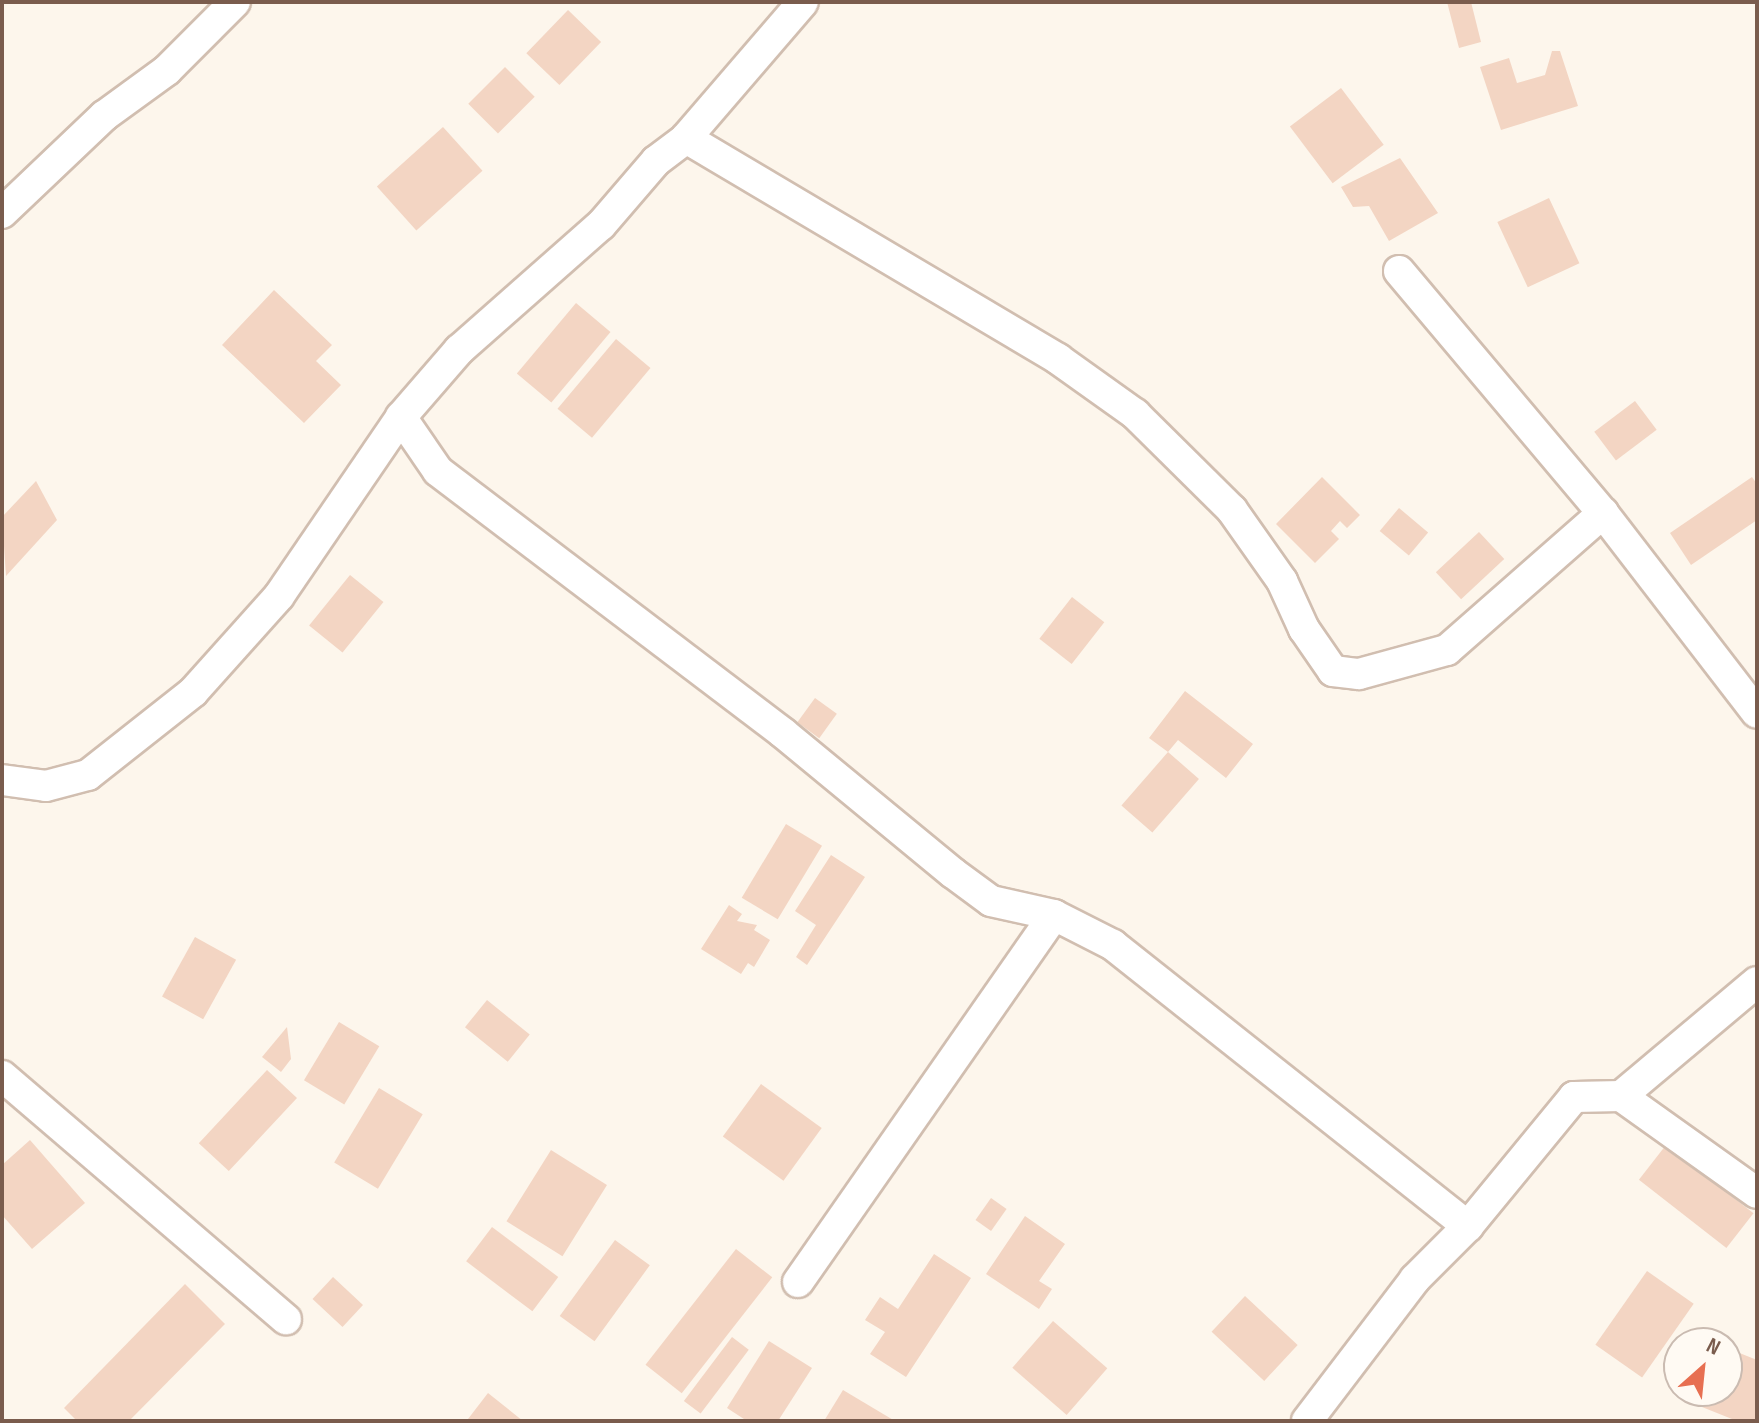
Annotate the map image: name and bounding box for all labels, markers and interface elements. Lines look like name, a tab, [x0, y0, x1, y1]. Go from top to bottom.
north arrow	[1663, 1327, 1743, 1407]
text: N	[1702, 1332, 1725, 1362]

